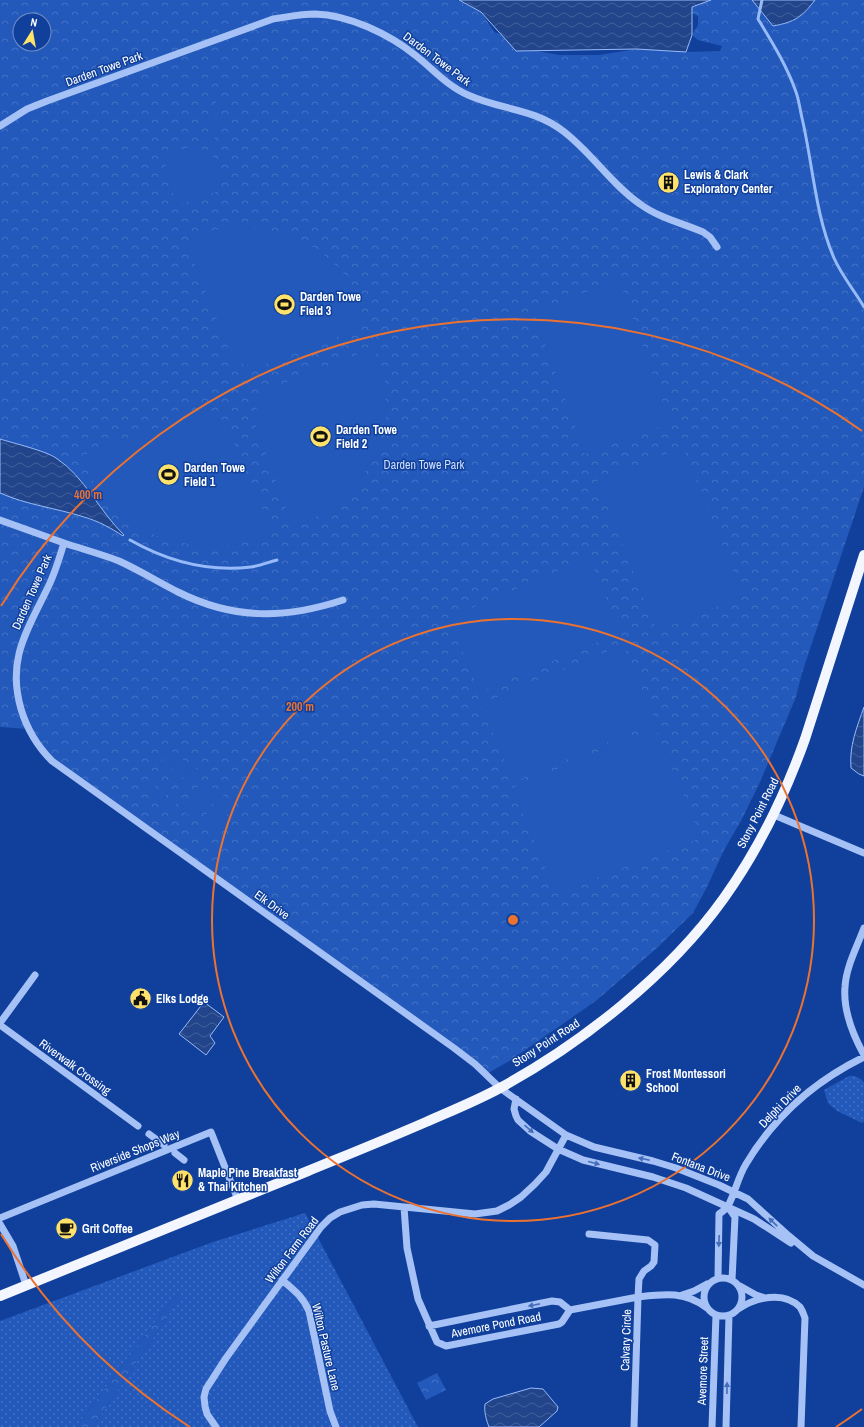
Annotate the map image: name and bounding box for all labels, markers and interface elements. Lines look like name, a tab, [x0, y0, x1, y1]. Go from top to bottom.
north arrow	[12, 12, 52, 52]
text: N	[29, 15, 38, 30]
street label: Darden Towe Park	[400, 28, 474, 90]
street label: Darden Towe Park	[63, 48, 145, 90]
place label: Lewis & Clark Exploratory Center	[684, 167, 773, 197]
building icon: Lewis & Clark Exploratory Center	[655, 169, 681, 195]
place label: Darden Towe Field 3	[300, 289, 362, 319]
sports icon: Darden Towe Field 3	[272, 291, 298, 317]
place label: Darden Towe Field 2	[336, 422, 398, 452]
sports icon: Darden Towe Field 2	[308, 424, 334, 450]
park label: Darden Towe Park	[384, 457, 464, 473]
place label: Darden Towe Field 1	[184, 460, 246, 490]
sports icon: Darden Towe Field 1	[156, 462, 182, 488]
text: 400 m	[74, 487, 102, 503]
street label: Darden Towe Park	[8, 552, 56, 632]
text: 200 m	[286, 699, 314, 715]
street label: Stony Point Road	[733, 775, 783, 851]
street label: Elk Drive	[251, 887, 293, 923]
centre of rings	[506, 913, 520, 927]
public building icon: Elks Lodge	[128, 986, 154, 1012]
place label: Elks Lodge	[156, 991, 209, 1007]
street label: Stony Point Road	[509, 1015, 583, 1071]
street label: Riverwalk Crossing	[36, 1035, 115, 1099]
place label: Frost Montessori School	[646, 1066, 726, 1096]
building icon: Frost Montessori School	[618, 1068, 644, 1094]
street label: Delphi Drive	[755, 1081, 805, 1131]
one-way arrow	[523, 1125, 534, 1134]
street label: Riverside Shops Way	[88, 1126, 182, 1176]
street label: Fontana Drive	[669, 1148, 733, 1186]
one-way arrow	[638, 1156, 651, 1162]
one-way arrow	[589, 1160, 601, 1166]
place label: Maple Pine Breakfast & Thai Kitchen	[198, 1165, 298, 1195]
restaurant icon: Maple Pine Breakfast & Thai Kitchen	[169, 1167, 195, 1193]
street label: Wilton Farm Road	[262, 1213, 322, 1287]
cafe icon: Grit Coffee	[54, 1216, 80, 1242]
one-way arrow	[768, 1217, 778, 1226]
place label: Grit Coffee	[82, 1221, 133, 1237]
one-way arrow	[716, 1234, 722, 1247]
street label: Wilton Pasture Lane	[308, 1302, 344, 1392]
one-way arrow	[528, 1302, 540, 1308]
street label: Avemore Pond Road	[449, 1308, 542, 1342]
street label: Calvary Circle	[617, 1309, 635, 1371]
street label: Avemore Street	[694, 1336, 712, 1406]
one-way arrow	[724, 1381, 730, 1394]

